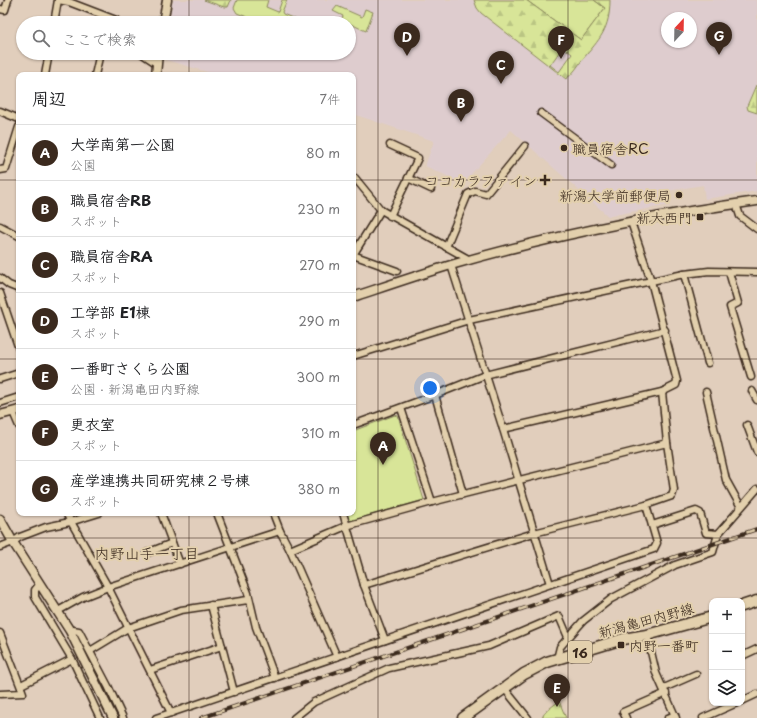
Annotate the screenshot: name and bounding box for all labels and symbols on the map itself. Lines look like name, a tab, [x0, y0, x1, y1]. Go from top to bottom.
north arrow	[661, 12, 697, 48]
pin: G	[706, 22, 732, 55]
pin: D	[394, 23, 420, 56]
pin: F	[548, 26, 574, 59]
pin: C	[488, 51, 514, 84]
pin: B	[448, 89, 474, 122]
place label: 職員宿舎RC	[572, 138, 649, 159]
marker: 職員宿舎RC	[559, 143, 569, 153]
place label: ココカラファイン	[425, 170, 537, 191]
marker: ココカラファイン	[540, 175, 550, 185]
place label: 新潟大学前郵便局	[559, 185, 671, 206]
marker: 新潟大学前郵便局	[674, 190, 684, 200]
place label: 新大西門	[636, 207, 692, 228]
marker: 新大西門	[695, 212, 705, 222]
your location	[420, 378, 440, 398]
pin: A	[370, 432, 396, 465]
district label: 内野山手一丁目	[94, 541, 200, 564]
street label: 新潟亀田内野線	[596, 597, 696, 643]
place label: 内野一番町	[629, 635, 699, 656]
marker: 内野一番町	[616, 640, 626, 650]
road number: 16	[568, 641, 592, 663]
pin: E	[544, 674, 570, 707]

